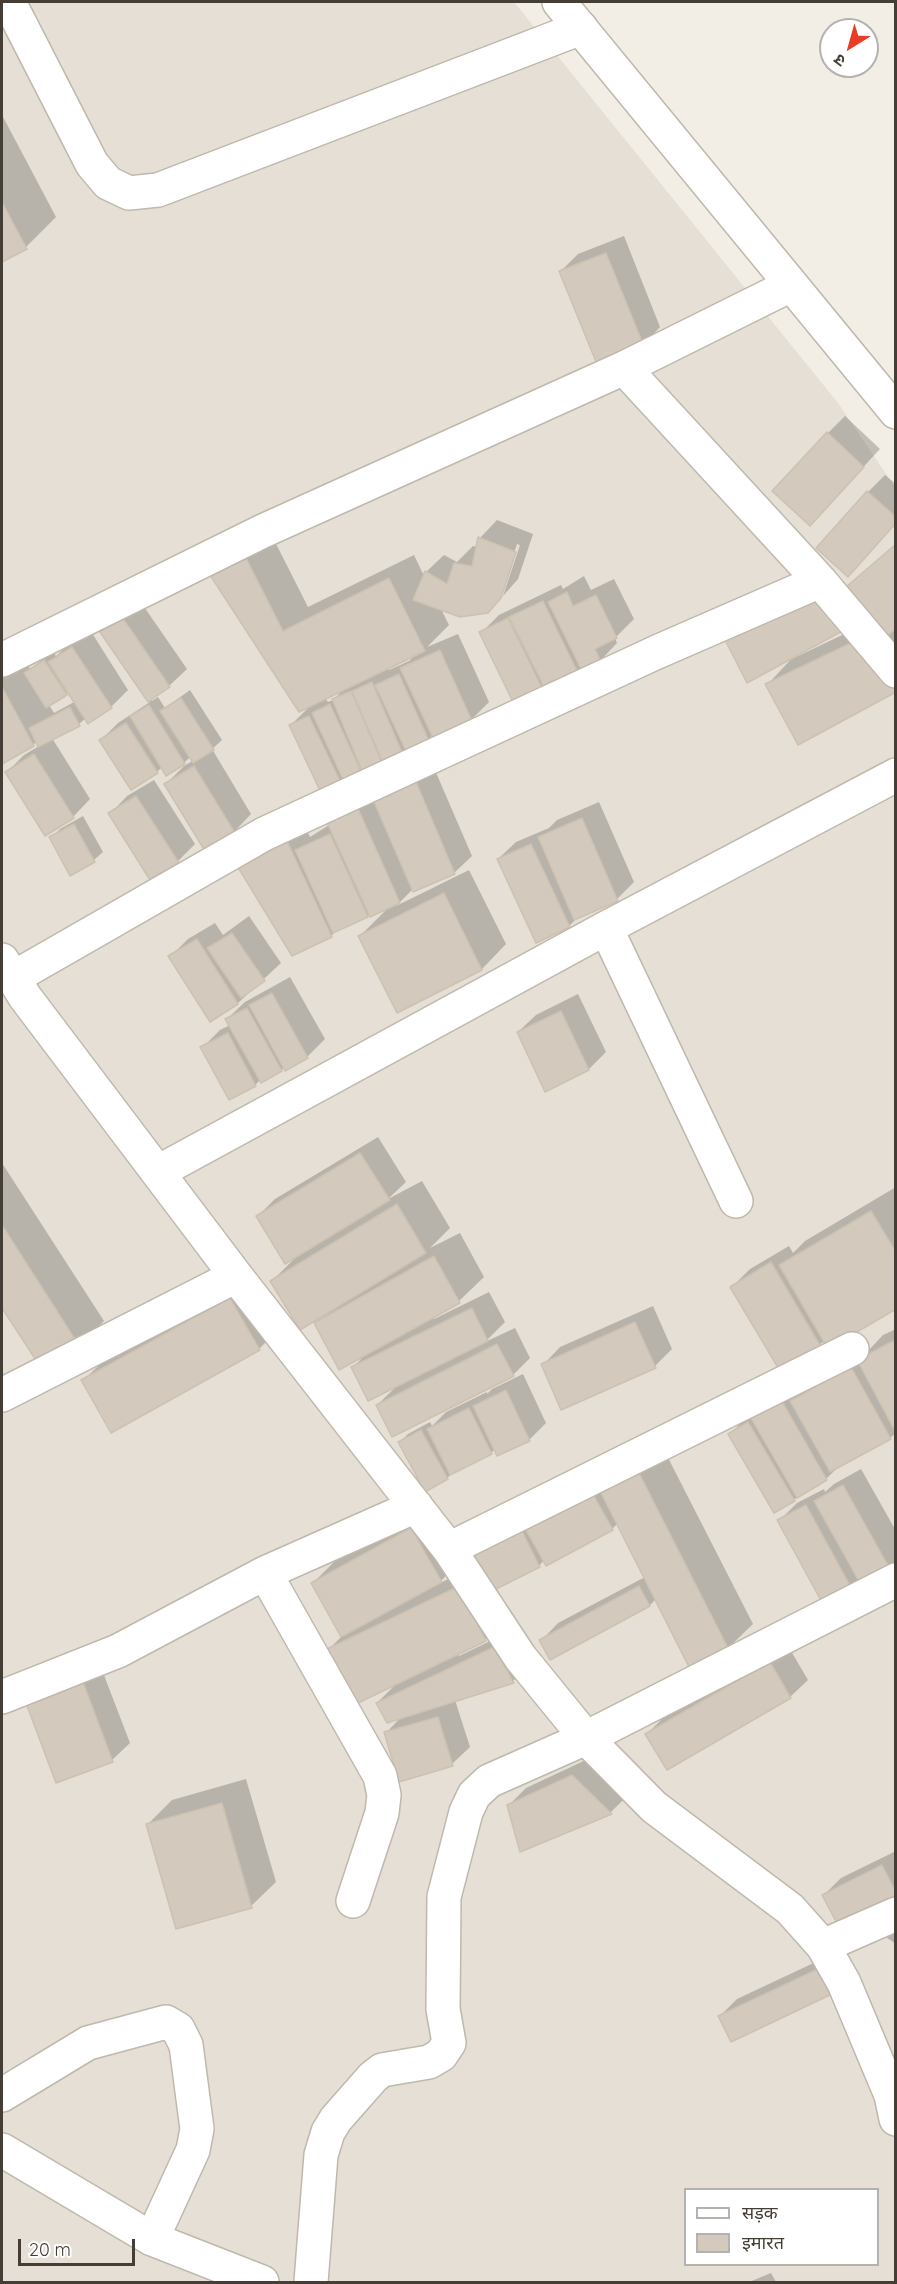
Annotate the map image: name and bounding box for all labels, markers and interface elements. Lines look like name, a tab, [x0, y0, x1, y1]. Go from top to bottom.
north arrow	[819, 18, 879, 78]
text: उ	[830, 50, 849, 72]
legend	[684, 2188, 879, 2266]
text: सड़क	[742, 2201, 778, 2224]
scale bar	[21, 2227, 138, 2265]
text: इमारत	[742, 2231, 784, 2254]
text: 20 m	[29, 2238, 71, 2261]

